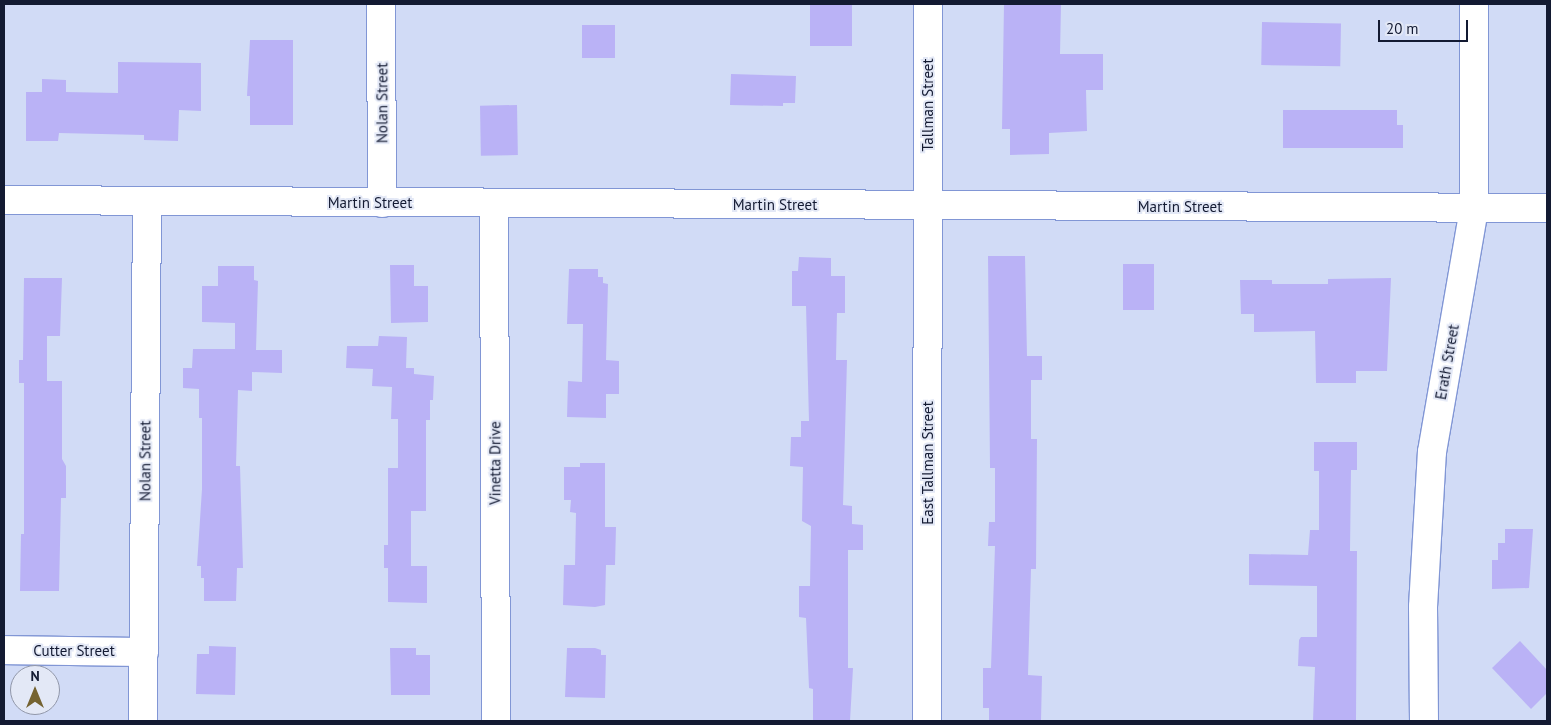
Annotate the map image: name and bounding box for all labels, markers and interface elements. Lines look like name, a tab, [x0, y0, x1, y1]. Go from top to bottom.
scale bar	[1381, 10, 1471, 42]
text: 20 m	[1386, 19, 1419, 38]
street label: Tallman Street	[919, 58, 937, 152]
street label: Nolan Street	[373, 63, 391, 143]
street label: Martin Street	[328, 194, 412, 212]
street label: Martin Street	[733, 196, 817, 214]
street label: Martin Street	[1138, 198, 1222, 216]
street label: Erath Street	[1432, 323, 1462, 401]
street label: East Tallman Street	[919, 401, 937, 525]
street label: Nolan Street	[136, 421, 154, 501]
street label: Vinetta Drive	[486, 421, 504, 505]
street label: Cutter Street	[33, 642, 115, 660]
north arrow	[10, 665, 60, 715]
text: N	[30, 667, 40, 685]

